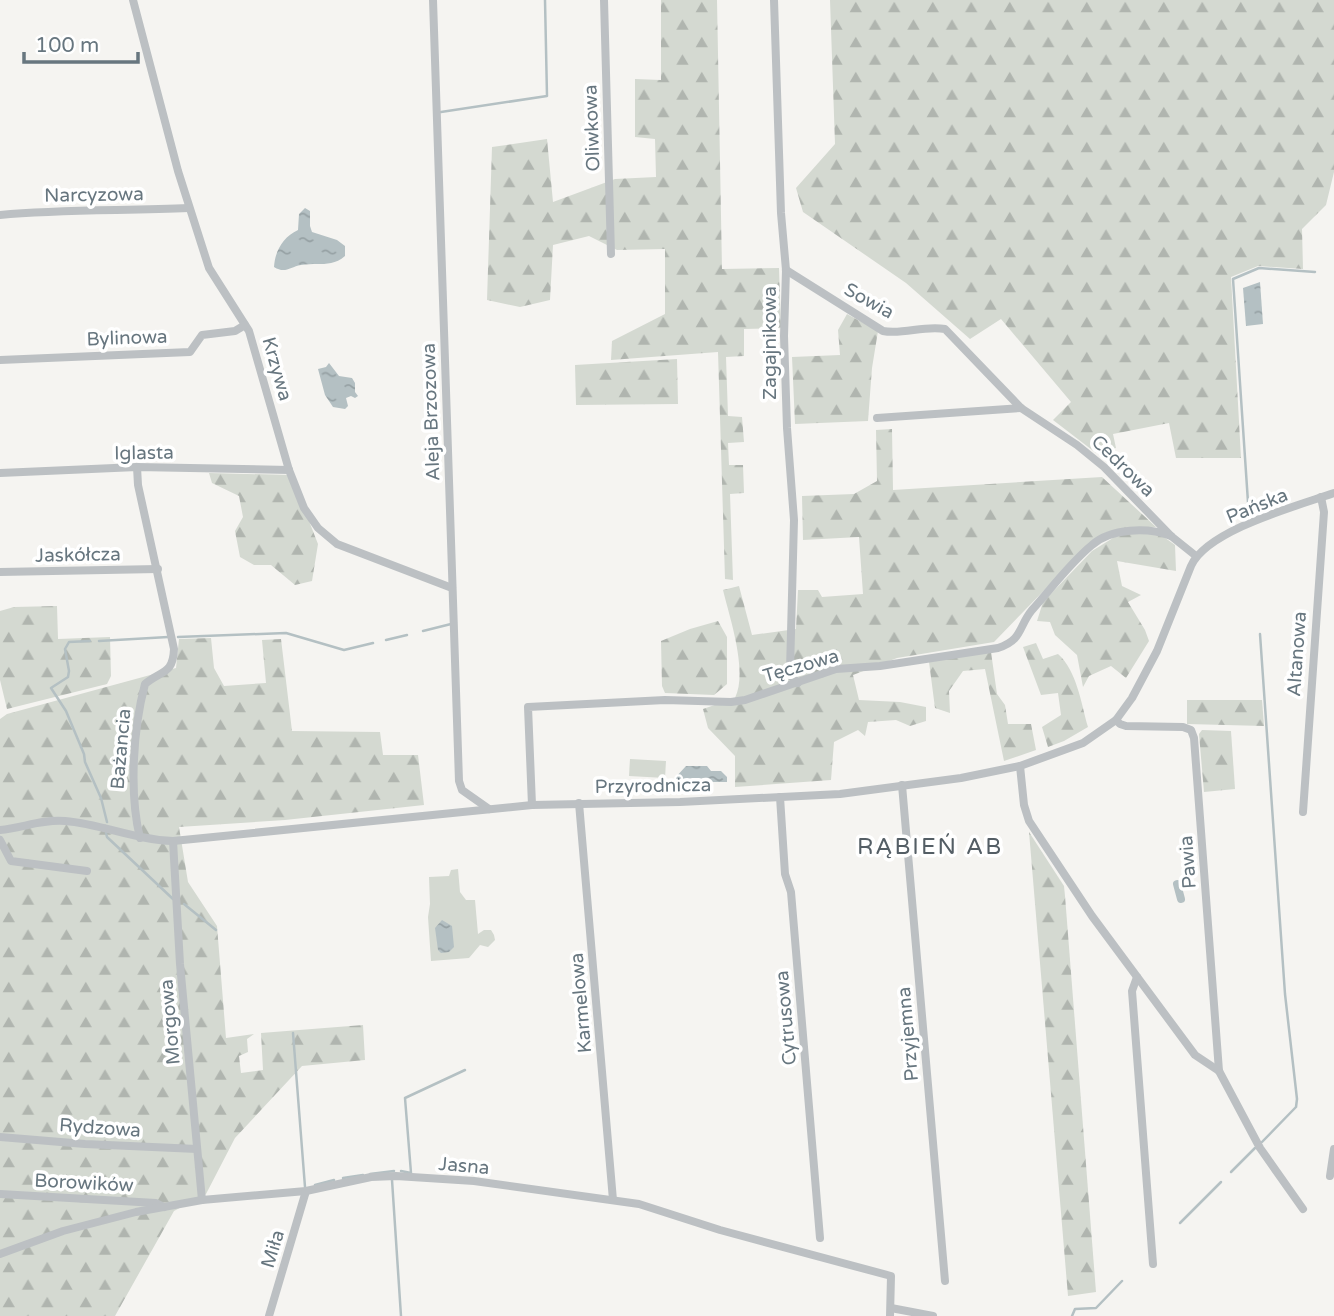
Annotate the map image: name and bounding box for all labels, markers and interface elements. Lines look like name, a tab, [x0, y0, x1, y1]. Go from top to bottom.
scale bar	[24, 21, 138, 65]
text: 100 m	[35, 33, 99, 58]
street label: Oliwkowa	[579, 84, 605, 172]
street label: Narcyzowa	[44, 183, 144, 207]
street label: Sowia	[840, 278, 898, 324]
street label: Zagajnikowa	[759, 286, 781, 400]
street label: Bylinowa	[86, 326, 168, 350]
street label: Krzywa	[257, 335, 297, 403]
street label: Aleja Brzozowa	[418, 343, 444, 481]
street label: Cedrowa	[1087, 430, 1159, 502]
street label: Iglasta	[114, 441, 174, 465]
street label: Pańska	[1223, 484, 1291, 528]
street label: Jaskółcza	[35, 543, 121, 567]
street label: Altanowa	[1283, 611, 1311, 697]
street label: Tęczowa	[761, 645, 841, 687]
street label: Bażancia	[107, 708, 135, 790]
street label: Przyrodnicza	[594, 774, 712, 798]
district label: RĄBIEŃ AB	[857, 833, 1003, 861]
street label: Pawia	[1175, 835, 1201, 889]
street label: Karmelowa	[566, 952, 596, 1054]
street label: Cytrusowa	[771, 970, 801, 1066]
street label: Morgowa	[155, 978, 185, 1066]
street label: Przyjemna	[893, 986, 923, 1082]
street label: Rydzowa	[58, 1114, 142, 1142]
street label: Jasna	[438, 1153, 490, 1179]
street label: Borowików	[34, 1169, 134, 1197]
street label: Miła	[257, 1227, 289, 1271]

